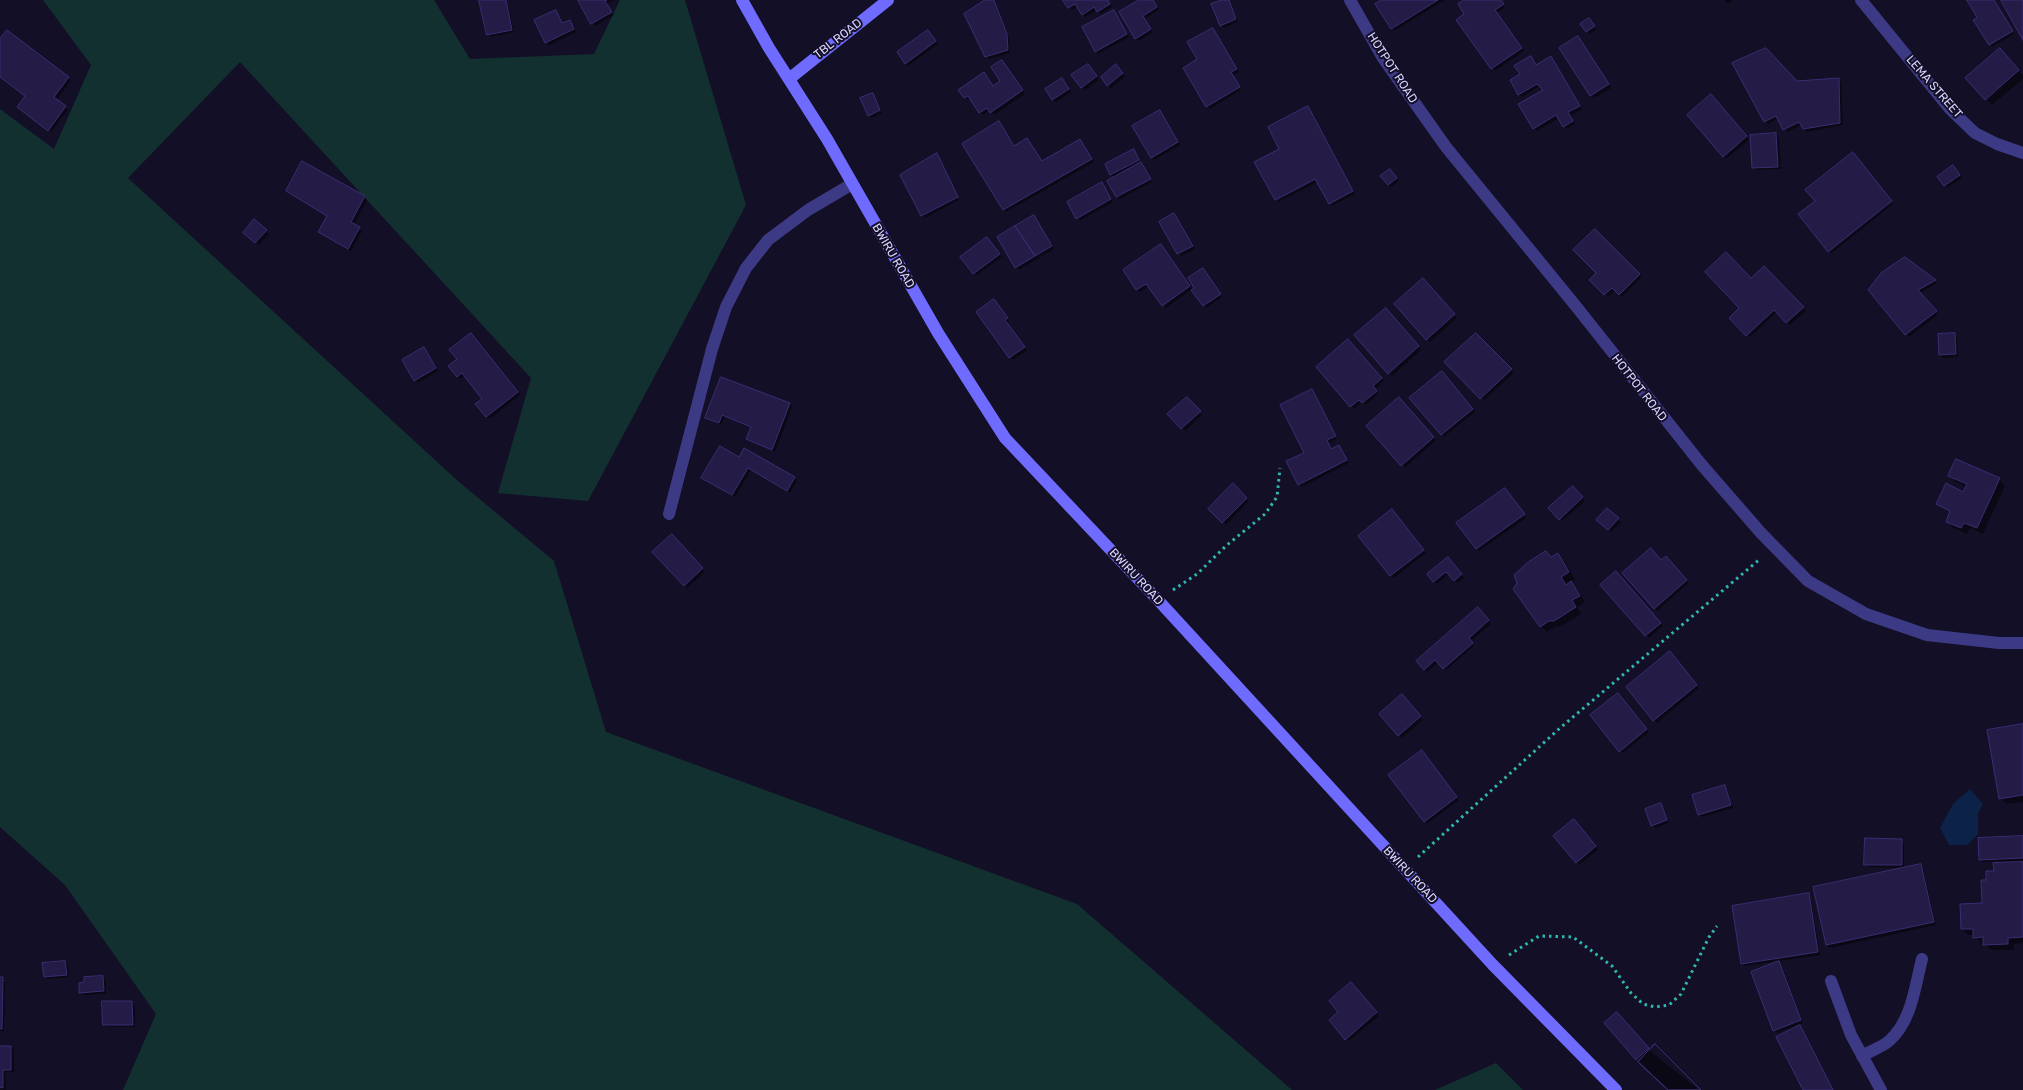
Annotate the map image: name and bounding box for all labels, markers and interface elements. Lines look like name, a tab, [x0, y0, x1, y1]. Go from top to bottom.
street label: TBL ROAD	[811, 16, 865, 62]
street label: HOTPOT ROAD	[1364, 30, 1420, 106]
street label: LEMA STREET	[1903, 53, 1965, 121]
street label: BWIRU ROAD	[869, 221, 917, 291]
street label: HOTPOT ROAD	[1608, 352, 1670, 424]
street label: BWIRU ROAD	[1106, 546, 1166, 608]
street label: BWIRU ROAD	[1380, 844, 1440, 906]

